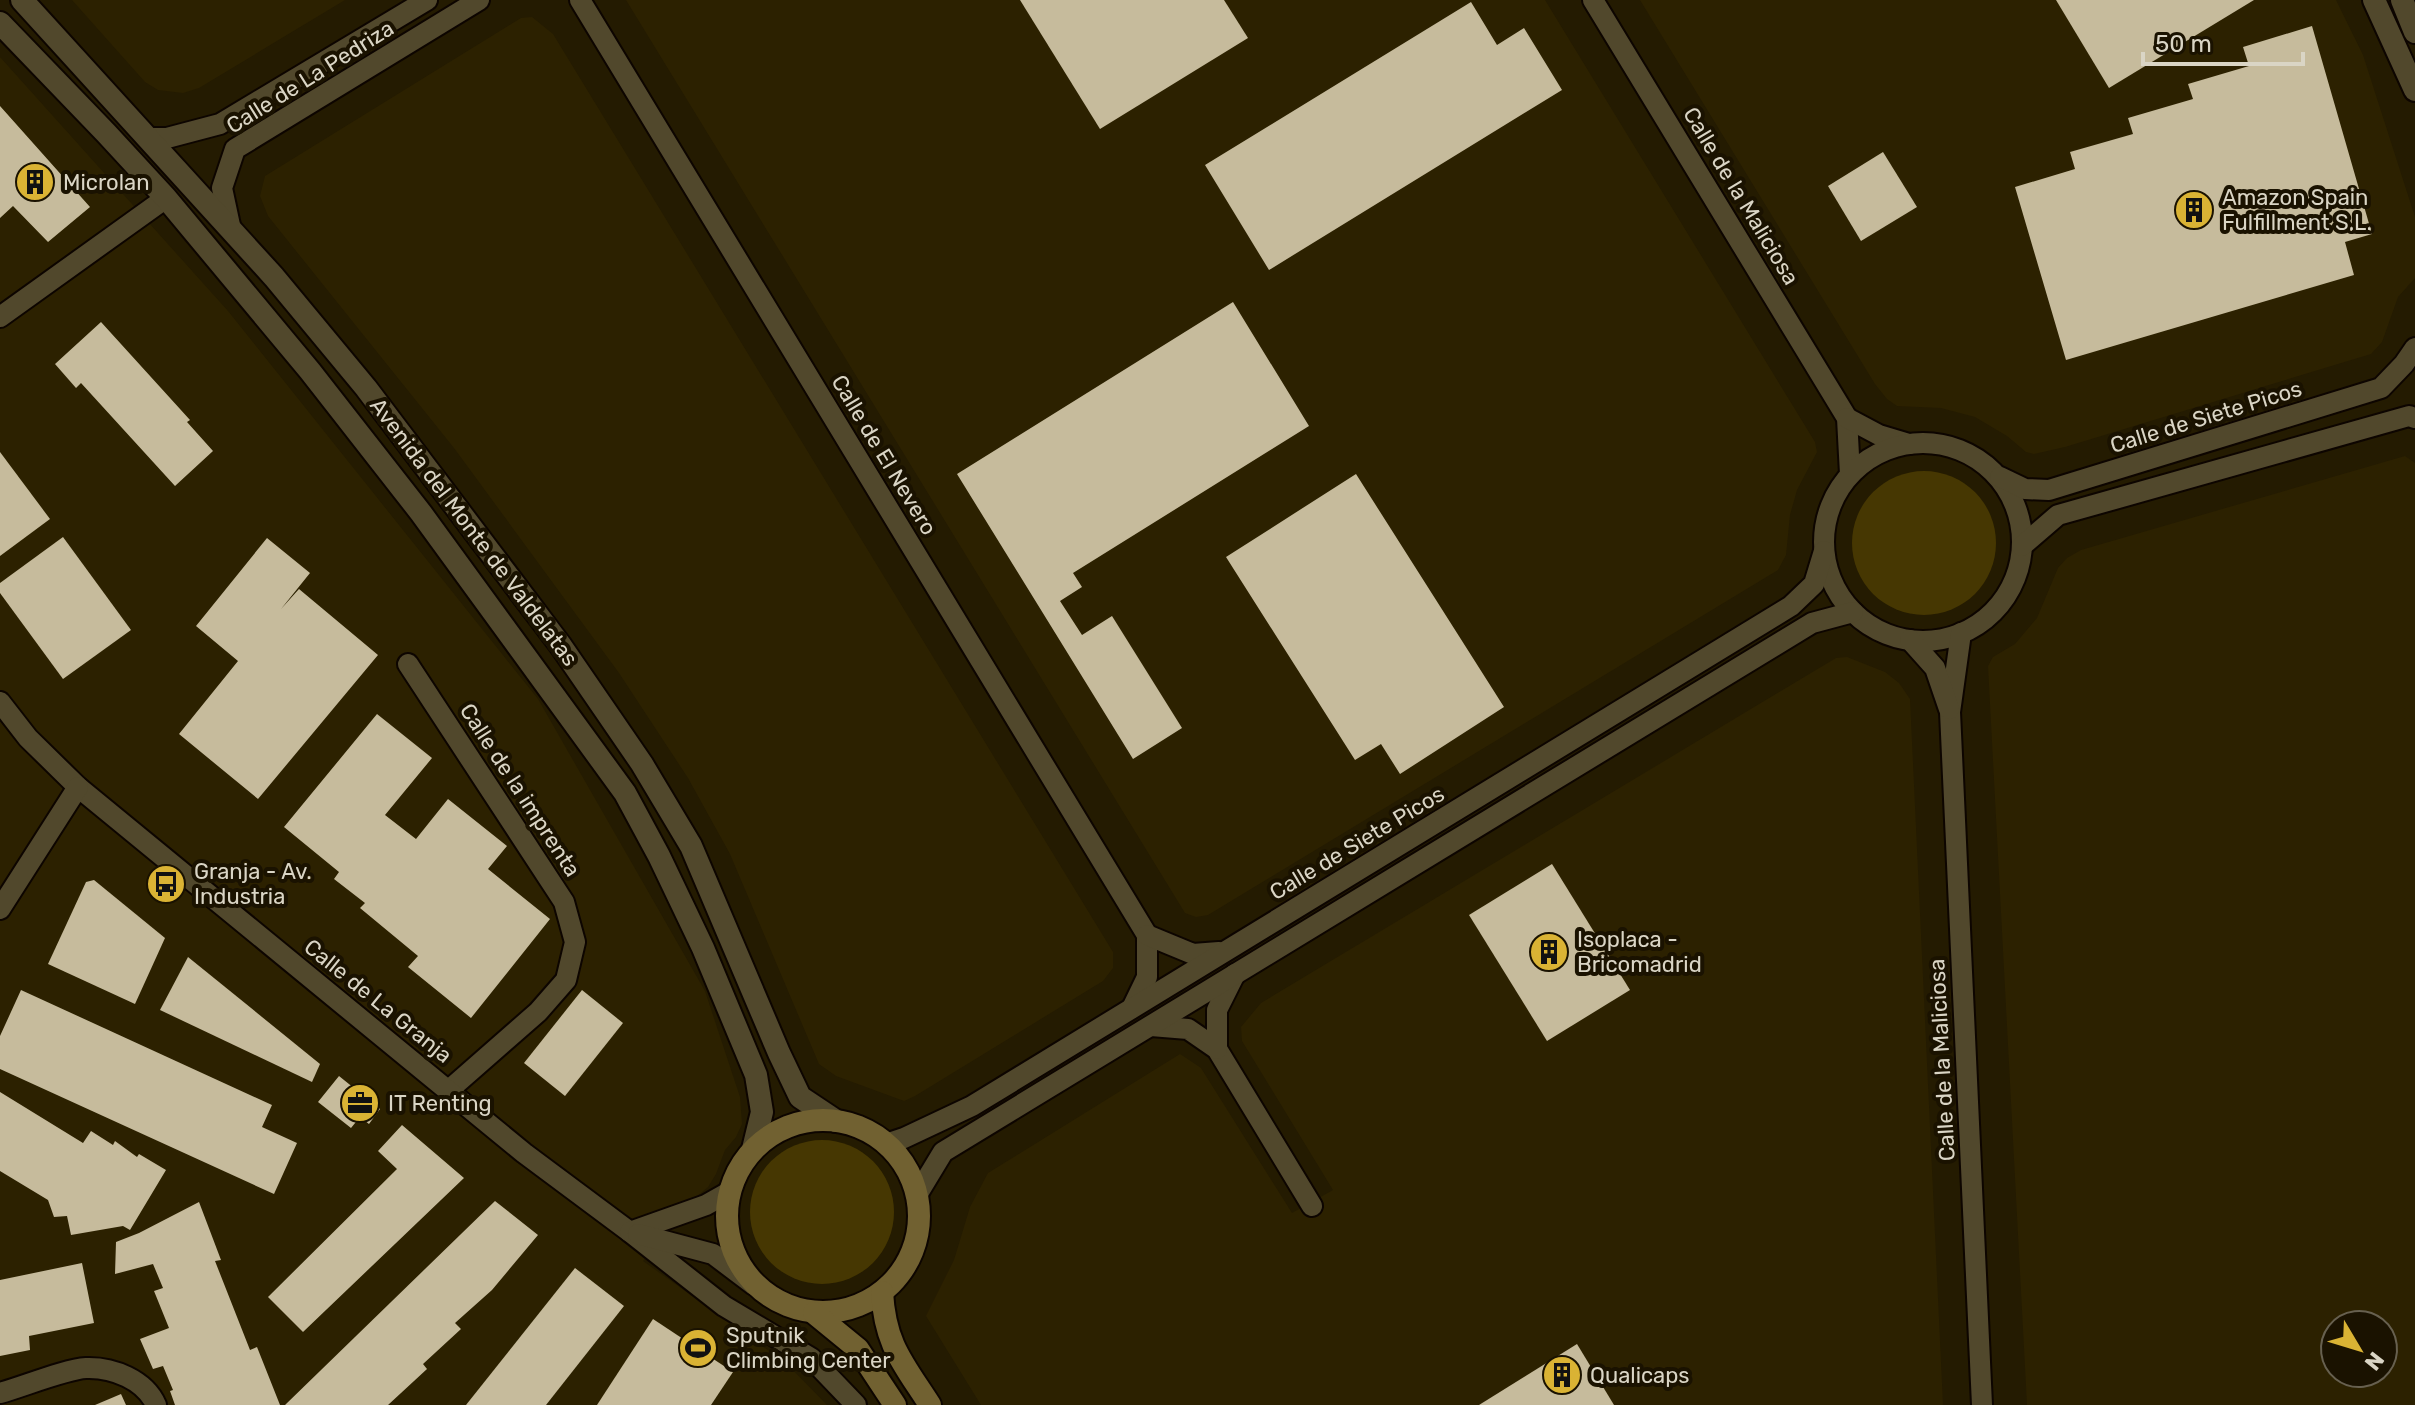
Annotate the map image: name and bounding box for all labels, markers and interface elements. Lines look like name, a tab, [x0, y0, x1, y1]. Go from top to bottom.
street label: Calle de La Pedriza	[221, 15, 399, 139]
scale bar	[2143, 16, 2303, 66]
text: 50 m	[2155, 30, 2212, 58]
street label: Calle de la Maliciosa	[1677, 102, 1805, 290]
building icon: Microlan	[14, 161, 56, 203]
place label: Microlan	[63, 169, 150, 196]
place label: Amazon Spain Fulfillment S.L.	[2222, 184, 2372, 236]
building icon: Amazon Spain Fulfillment S.L.	[2173, 189, 2215, 231]
street label: Calle de El Nevero	[826, 370, 942, 540]
street label: Calle de Siete Picos	[2107, 375, 2305, 459]
street label: Avenida del Monte de Valdelatas	[364, 393, 584, 671]
street label: Calle de la imprenta	[454, 698, 586, 882]
street label: Calle de Siete Picos	[1265, 780, 1449, 906]
place label: Granja - Av. Industria	[194, 858, 312, 910]
bus stop icon: Granja - Av. Industria	[145, 863, 187, 905]
place label: Isoplaca - Bricomadrid	[1577, 926, 1702, 978]
building icon: Isoplaca - Bricomadrid	[1528, 931, 1570, 973]
street label: Calle de La Granja	[299, 933, 457, 1069]
street label: Calle de la Maliciosa	[1923, 958, 1961, 1162]
office icon: IT Renting	[339, 1082, 381, 1124]
place label: IT Renting	[388, 1090, 492, 1117]
north arrow	[2319, 1309, 2399, 1389]
place label: Sputnik Climbing Center	[726, 1322, 891, 1374]
sports icon: Sputnik Climbing Center	[677, 1327, 719, 1369]
text: N	[2359, 1346, 2390, 1376]
building icon: Qualicaps	[1541, 1354, 1583, 1396]
place label: Qualicaps	[1590, 1362, 1690, 1389]

